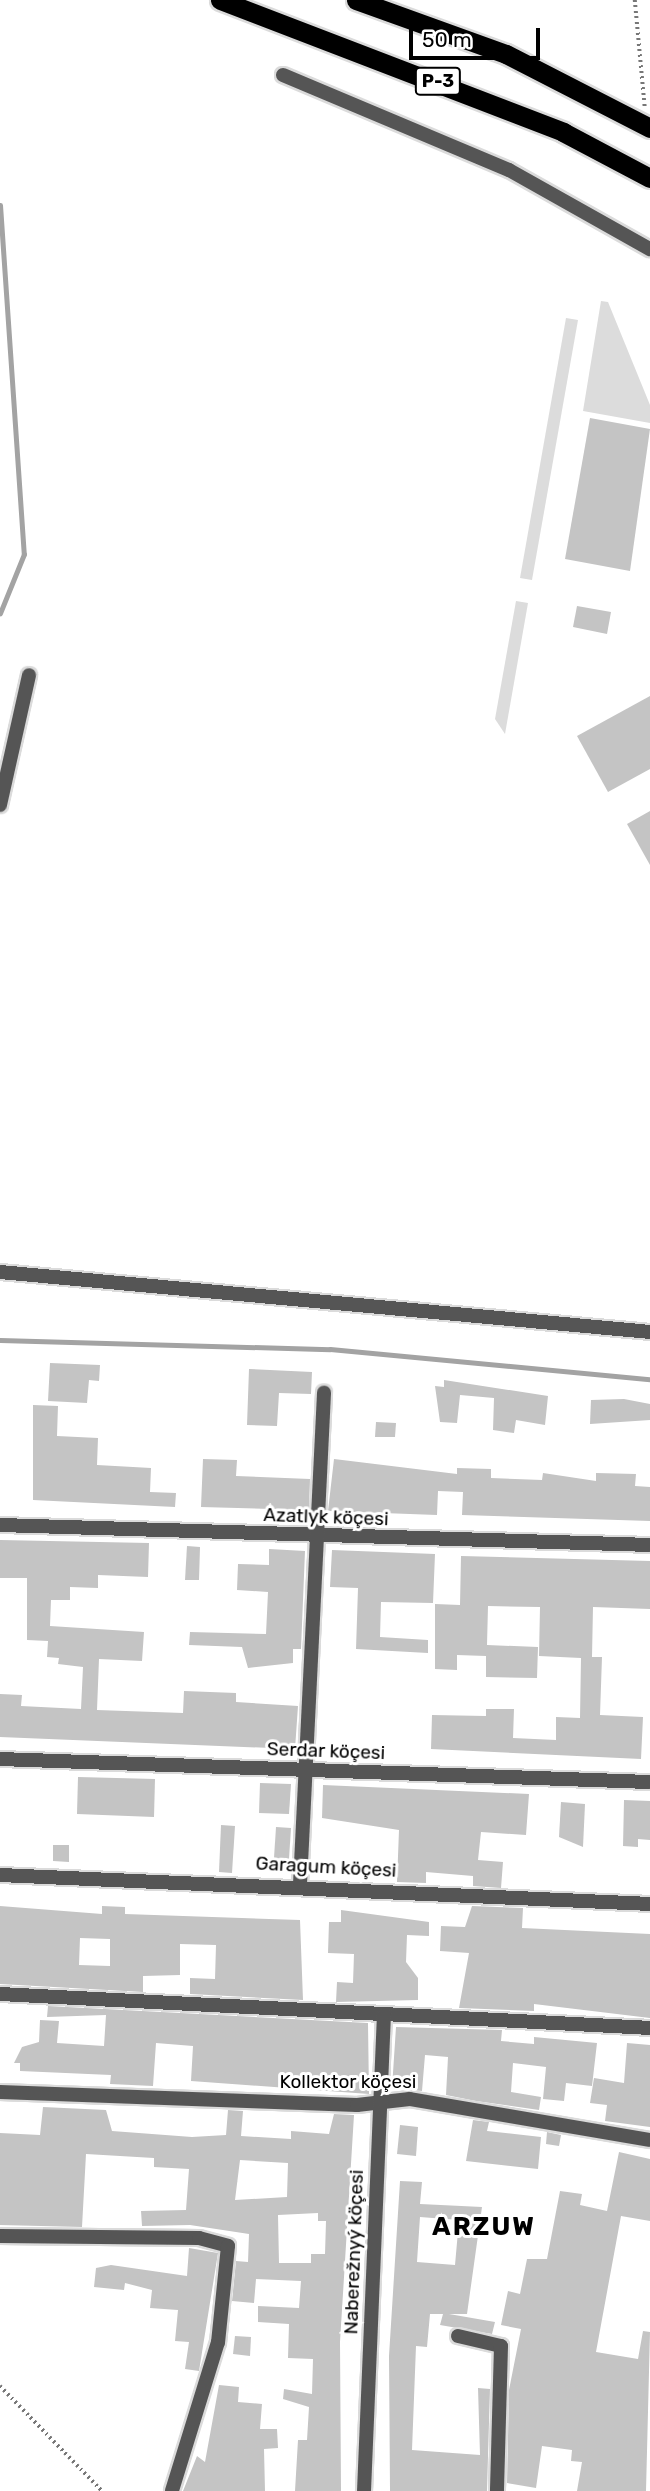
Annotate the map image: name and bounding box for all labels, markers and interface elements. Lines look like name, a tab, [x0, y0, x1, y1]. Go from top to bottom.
scale bar	[412, 14, 543, 58]
text: 50 m	[422, 27, 472, 52]
road number: P-3	[414, 66, 462, 96]
street label: Azatlyk köçesi	[263, 1503, 389, 1531]
street label: Serdar köçesi	[266, 1738, 386, 1764]
street label: Garagum köçesi	[255, 1852, 397, 1882]
street label: Kollektor köçesi	[279, 2071, 417, 2093]
street label: Naberežnyý köçesi	[340, 2169, 368, 2335]
district label: ARZUW	[433, 2211, 535, 2243]

